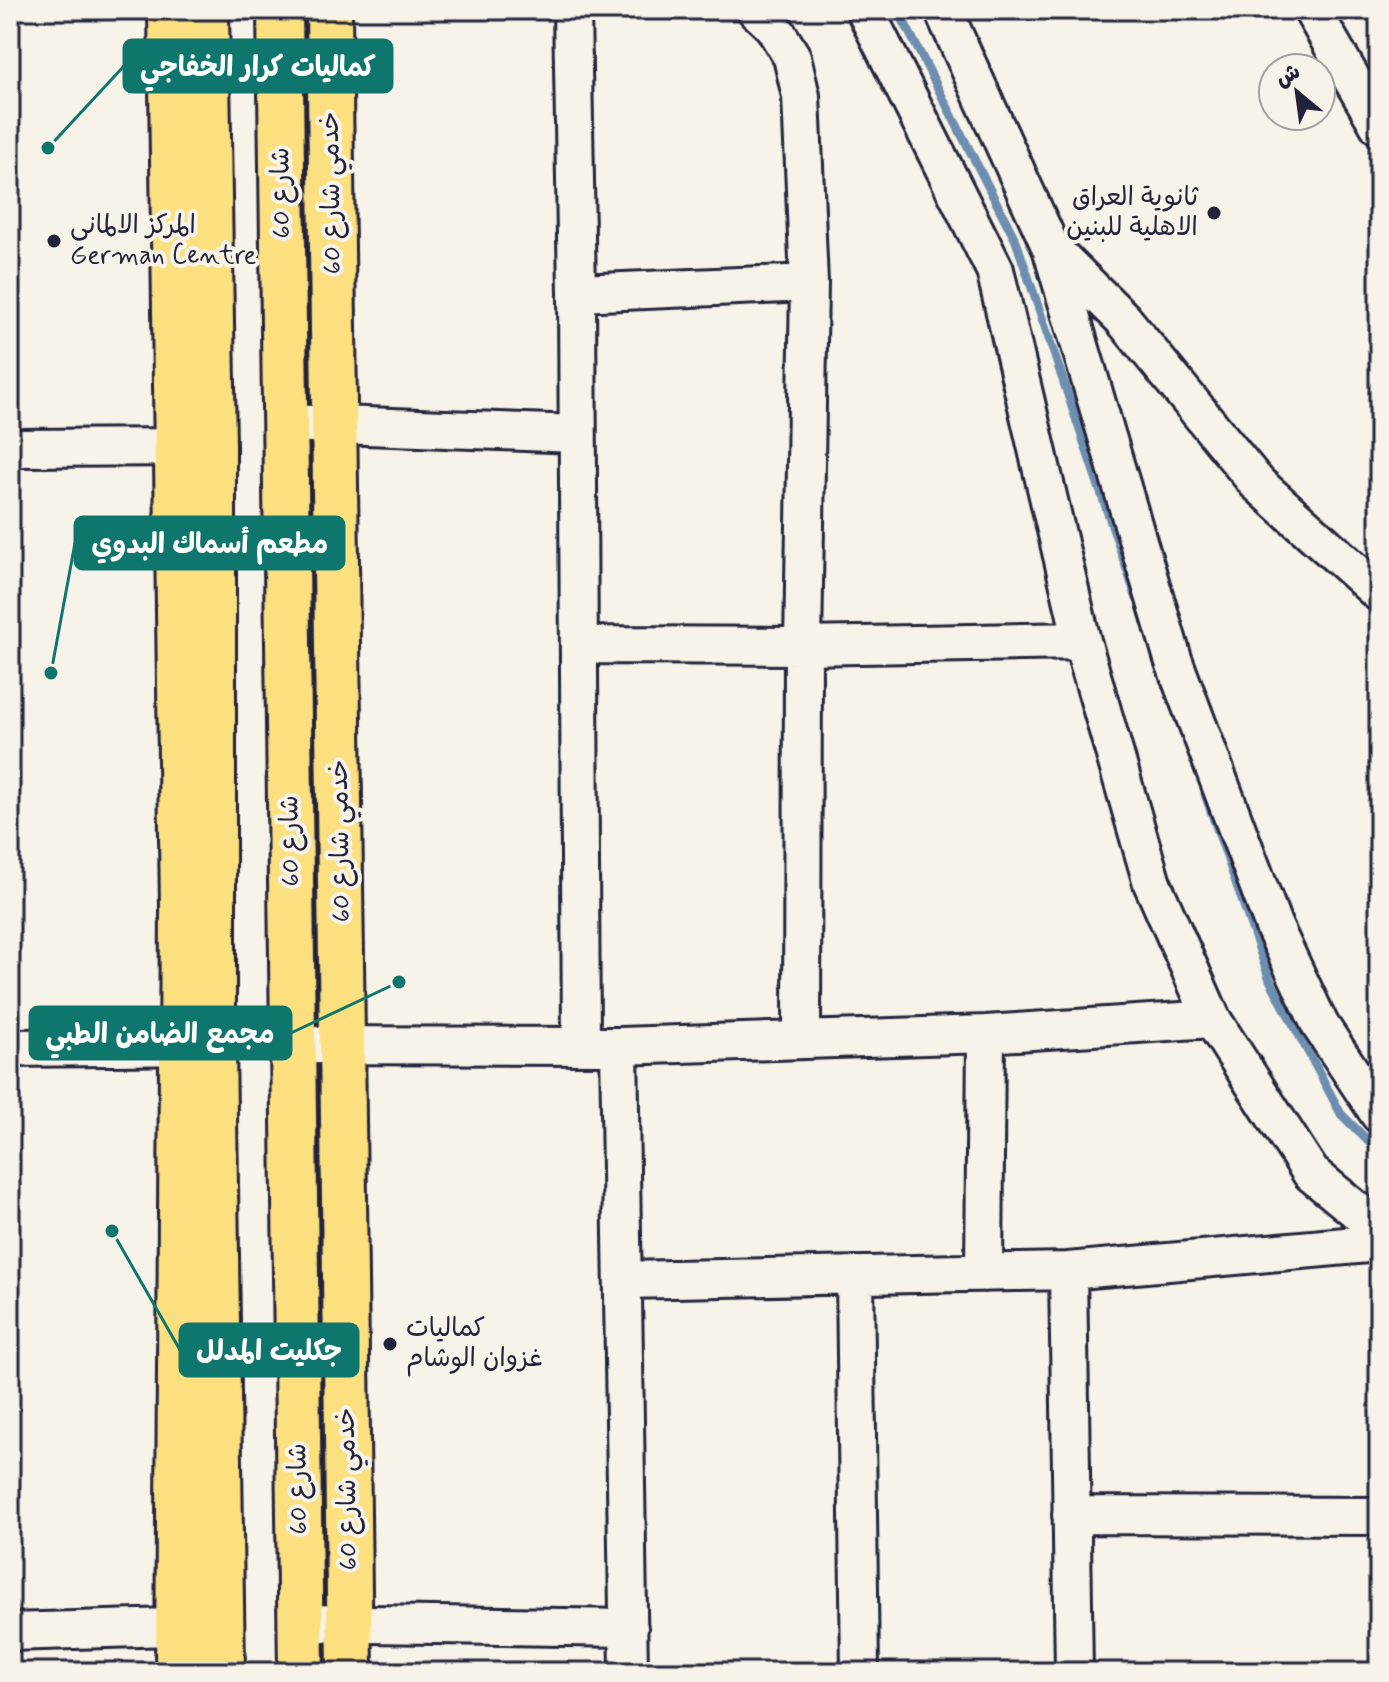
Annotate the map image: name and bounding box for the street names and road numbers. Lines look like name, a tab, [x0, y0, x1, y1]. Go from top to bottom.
street label: خدمي شارع 60	[314, 111, 354, 275]
street label: شارع 60	[264, 147, 300, 239]
street label: خدمي شارع 60	[323, 759, 363, 923]
street label: شارع 60	[273, 795, 309, 887]
street label: خدمي شارع 60	[330, 1407, 370, 1571]
street label: شارع 60	[281, 1443, 317, 1535]

